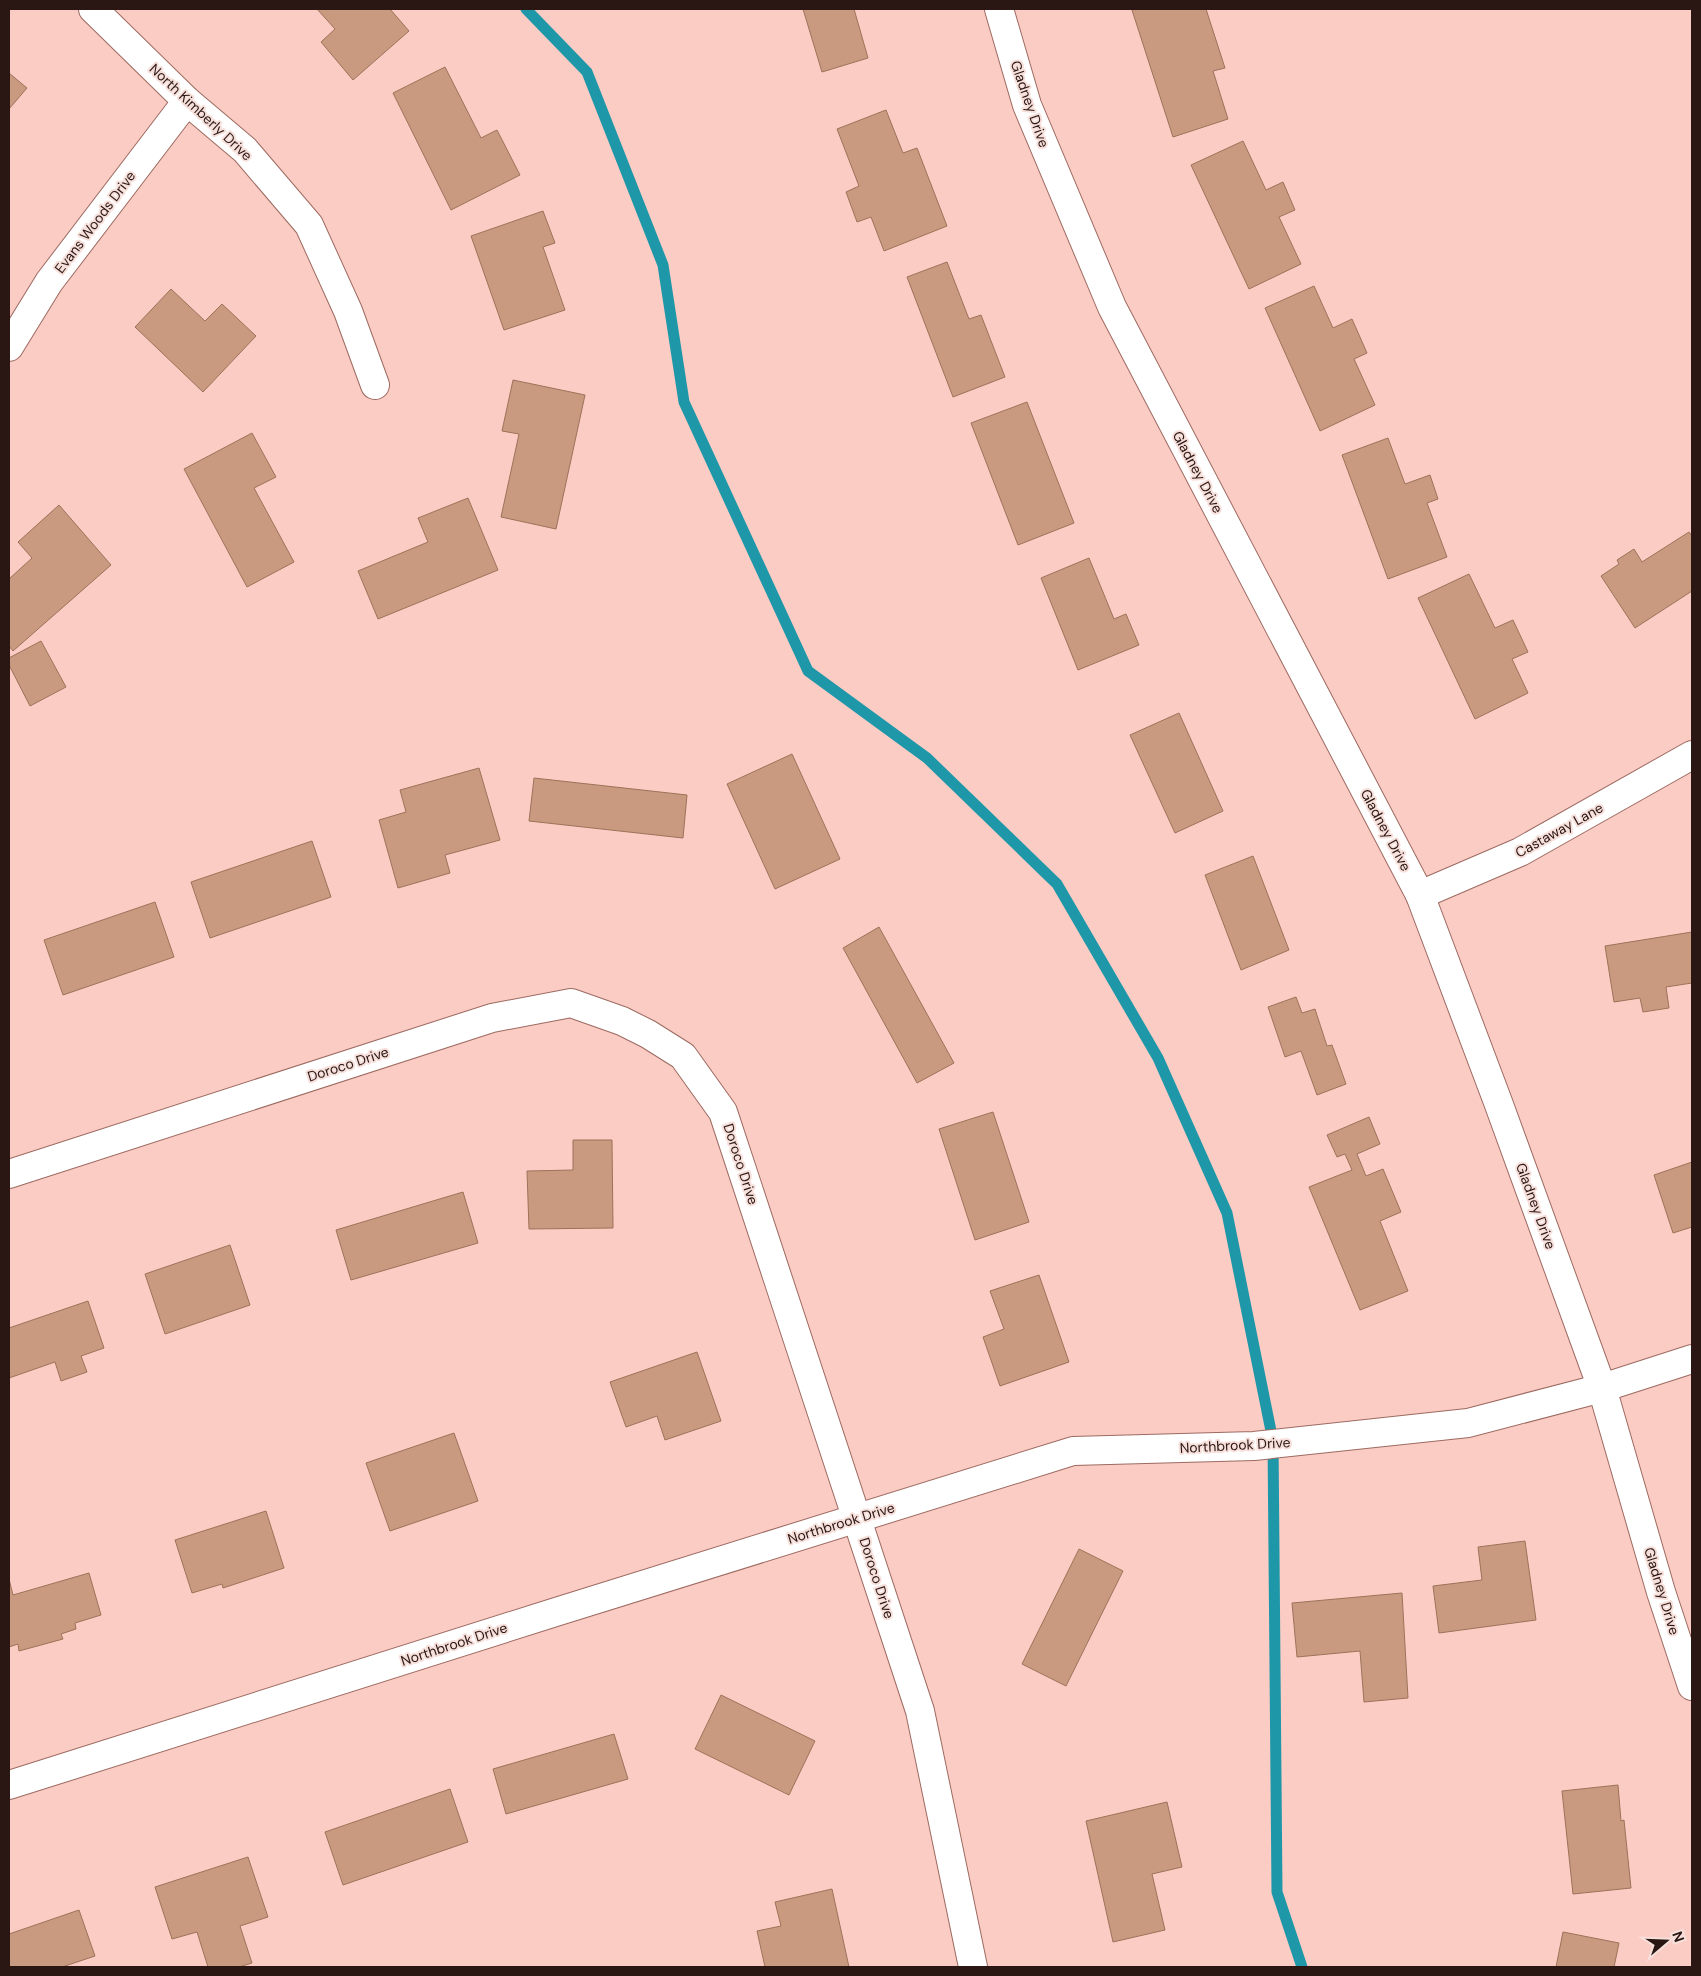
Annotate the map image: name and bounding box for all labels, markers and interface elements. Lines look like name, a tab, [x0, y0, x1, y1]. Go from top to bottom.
street label: Gladney Drive	[1007, 58, 1053, 150]
street label: North Kimberly Drive	[146, 60, 256, 164]
street label: Evans Woods Drive	[51, 167, 139, 277]
street label: Gladney Drive	[1169, 428, 1227, 516]
street label: Gladney Drive	[1357, 786, 1415, 874]
street label: Castaway Lane	[1512, 798, 1606, 862]
street label: Doroco Drive	[305, 1042, 391, 1086]
street label: Doroco Drive	[719, 1121, 763, 1207]
street label: Gladney Drive	[1512, 1160, 1560, 1252]
street label: Northbrook Drive	[1179, 1433, 1291, 1457]
street label: Northbrook Drive	[785, 1498, 897, 1548]
street label: Doroco Drive	[855, 1535, 899, 1621]
street label: Gladney Drive	[1640, 1545, 1684, 1637]
street label: Northbrook Drive	[398, 1618, 510, 1670]
north arrow	[1641, 1916, 1691, 1966]
text: N	[1668, 1929, 1688, 1945]

